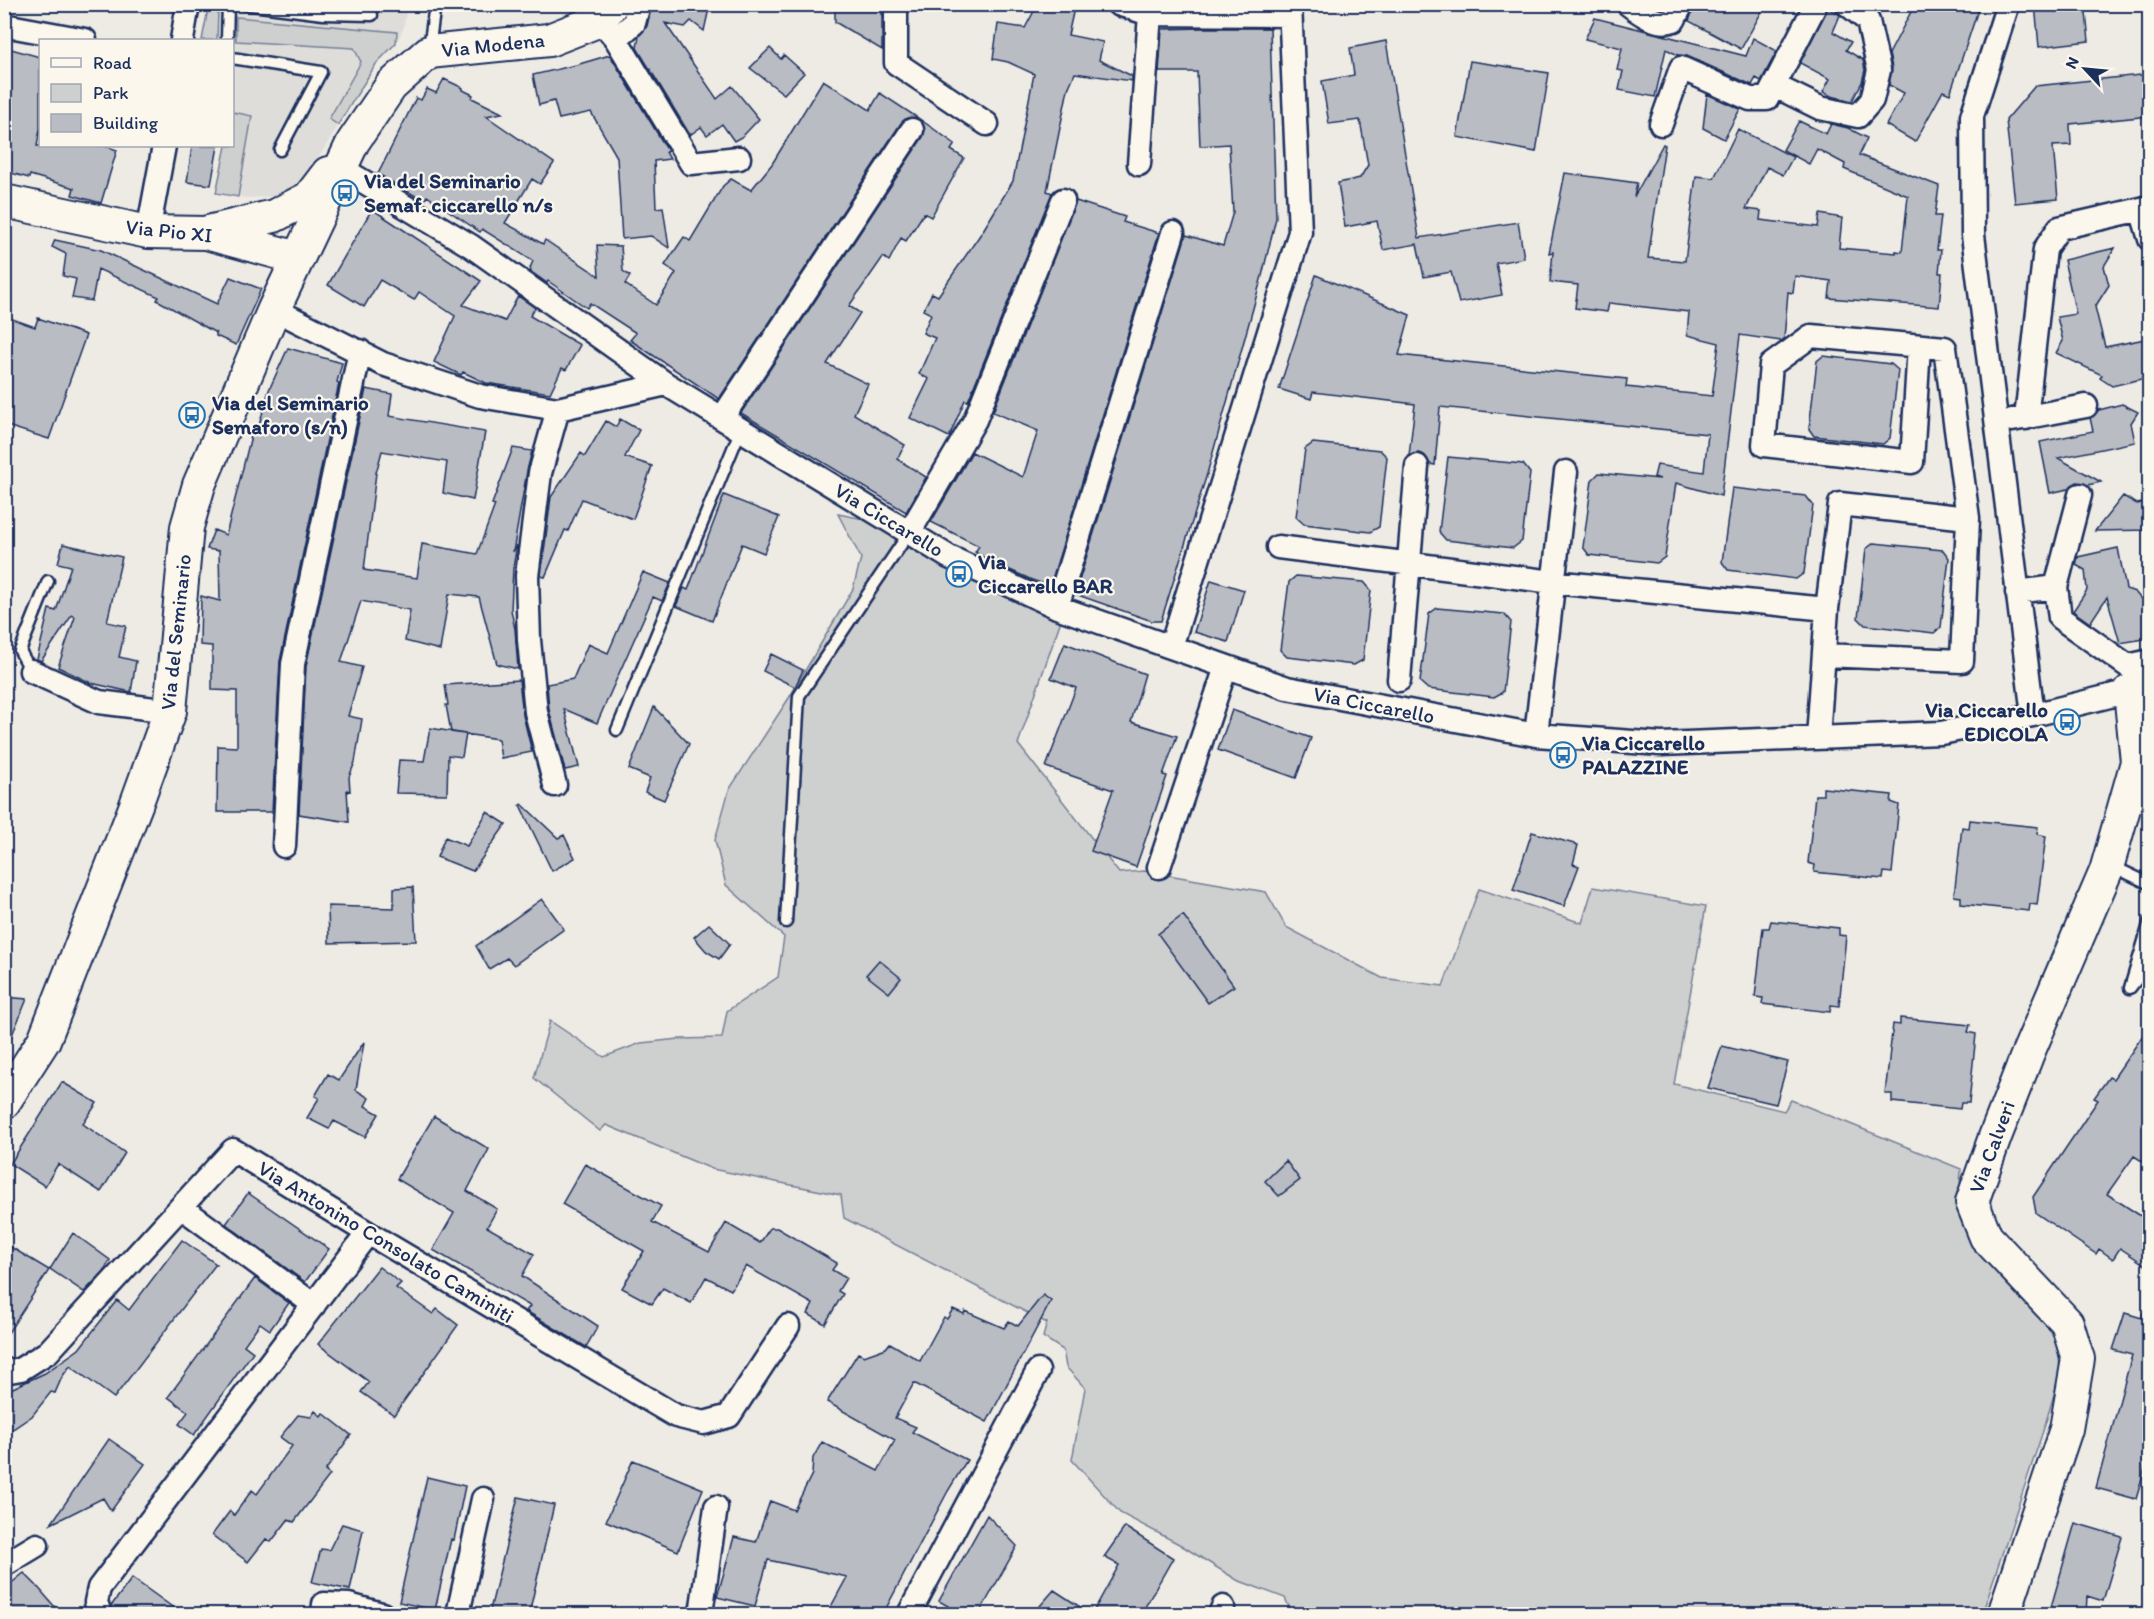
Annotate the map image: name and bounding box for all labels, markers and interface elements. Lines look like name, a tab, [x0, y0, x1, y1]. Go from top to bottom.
street label: Via Modena	[440, 27, 546, 62]
legend	[39, 39, 234, 147]
north arrow	[2055, 39, 2115, 99]
text: Road	[93, 52, 132, 74]
text: N	[2061, 54, 2083, 72]
text: Park	[93, 82, 128, 104]
text: Building	[93, 112, 159, 134]
place label: Via del Seminario Semaf. ciccarello n/s	[364, 168, 553, 217]
bus stop icon: Via del Seminario Semaf. ciccarello n/s	[330, 178, 360, 208]
street label: Via Pio XI	[125, 214, 214, 247]
place label: Via del Seminario Semaforo (s/n)	[212, 390, 369, 440]
bus stop icon: Via del Seminario Semaforo (s/n)	[177, 400, 207, 430]
street label: Via Ciccarello	[830, 477, 948, 562]
place label: Via Ciccarello BAR	[978, 549, 1113, 598]
street label: Via del Seminario	[155, 553, 196, 711]
bus stop icon: Via Ciccarello BAR	[944, 559, 974, 589]
street label: Via Ciccarello	[1311, 681, 1437, 729]
place label: Via Ciccarello EDICOLA	[1925, 697, 2049, 746]
bus stop icon: Via Ciccarello EDICOLA	[2052, 707, 2082, 737]
place label: Via Ciccarello PALAZZINE	[1582, 730, 1705, 779]
bus stop icon: Via Ciccarello PALAZZINE	[1548, 740, 1578, 770]
street label: Via Calveri	[1963, 1097, 2020, 1196]
street label: Via Antonino Consolato Caminiti	[254, 1155, 519, 1328]

